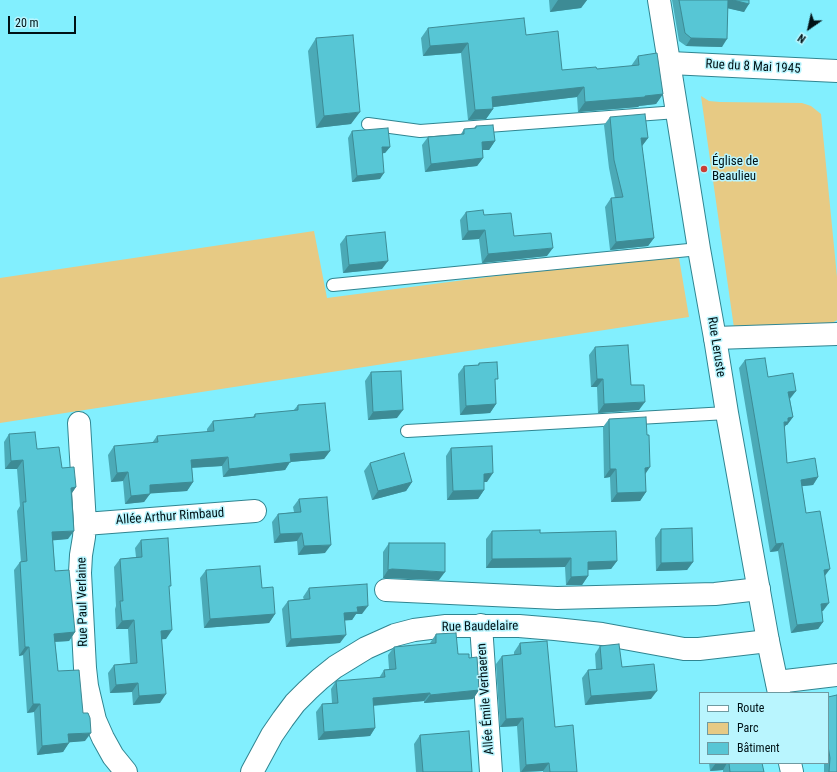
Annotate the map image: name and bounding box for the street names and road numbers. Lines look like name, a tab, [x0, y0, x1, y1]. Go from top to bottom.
street label: Rue du 8 Mai 1945	[705, 57, 801, 77]
street label: Rue Leruste	[704, 316, 728, 378]
street label: Allée Arthur Rimbaud	[115, 505, 225, 529]
street label: Rue Paul Verlaine	[74, 557, 92, 647]
street label: Rue Baudelaire	[442, 619, 518, 635]
street label: Allée Émile Verhaeren	[474, 643, 498, 755]

